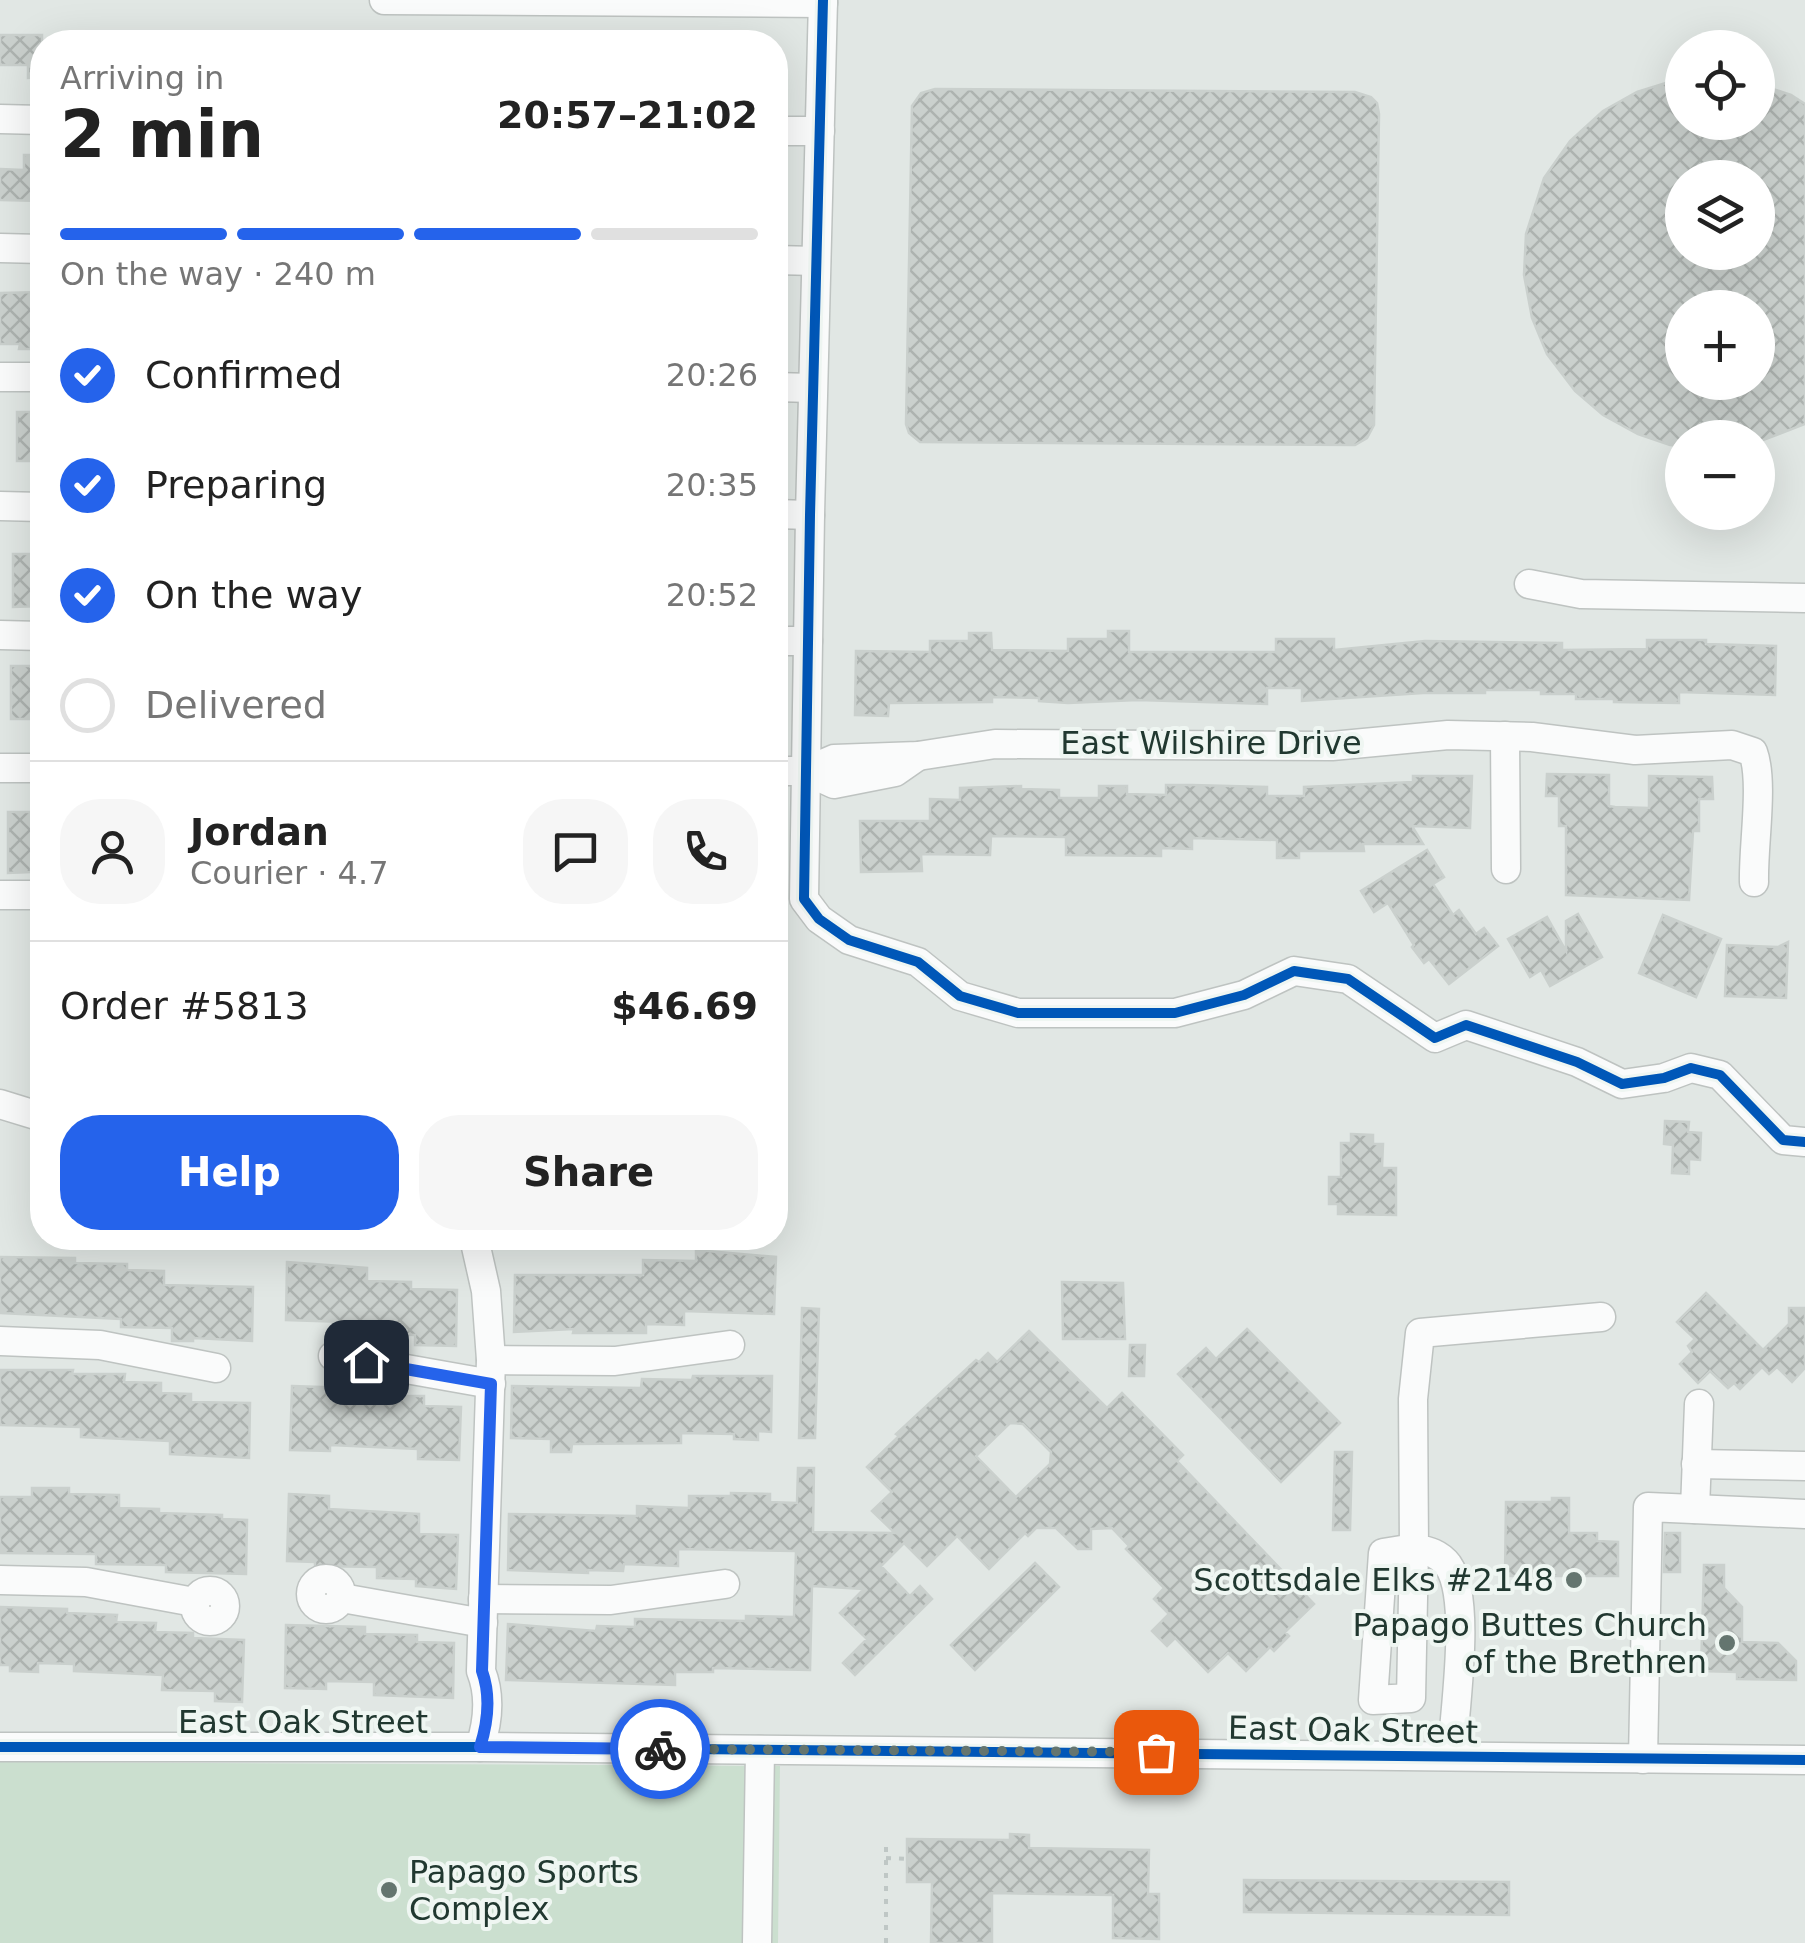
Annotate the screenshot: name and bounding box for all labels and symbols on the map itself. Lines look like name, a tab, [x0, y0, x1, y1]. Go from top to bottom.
street label: East Wilshire Drive	[1060, 724, 1362, 762]
pin	[324, 1320, 409, 1405]
place label: Scottsdale Elks #2148	[1193, 1561, 1554, 1599]
marker: Scottsdale Elks #2148	[1563, 1569, 1585, 1591]
place label: Papago Buttes Church of the Brethren	[1352, 1606, 1707, 1681]
marker: Papago Buttes Church of the Brethren	[1716, 1632, 1738, 1654]
courier	[610, 1699, 710, 1799]
street label: East Oak Street	[178, 1703, 428, 1741]
street label: East Oak Street	[1228, 1709, 1478, 1751]
pin	[1114, 1710, 1199, 1795]
place label: Papago Sports Complex	[409, 1853, 639, 1928]
marker: Papago Sports Complex	[378, 1879, 400, 1901]

